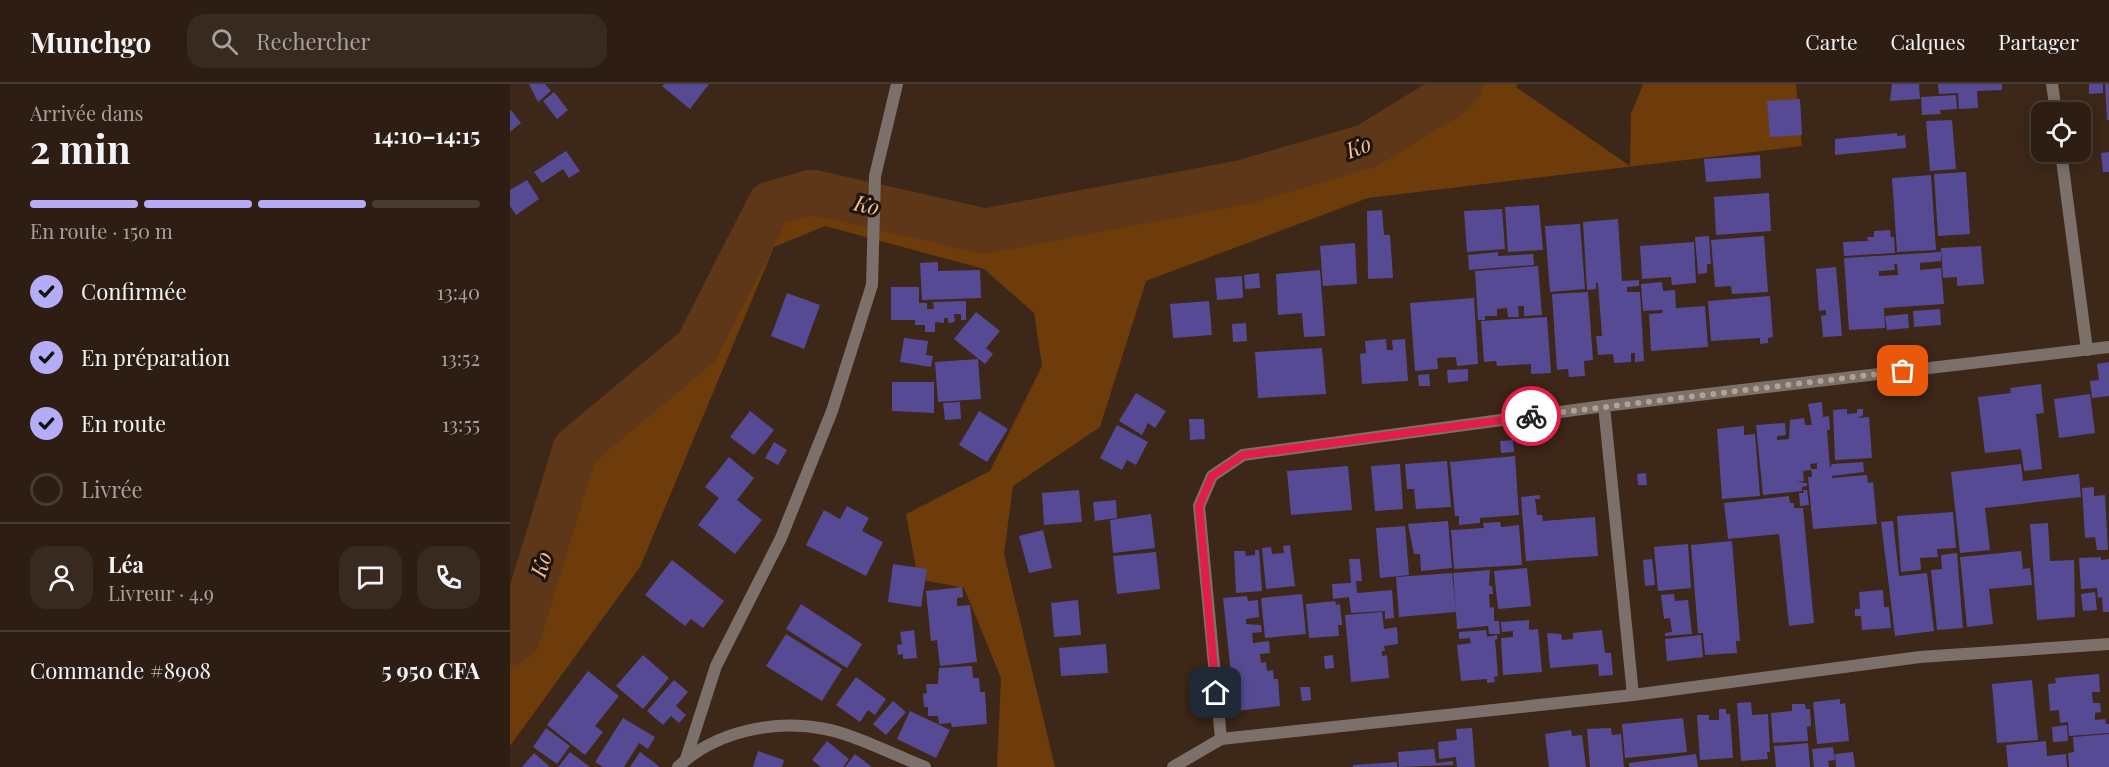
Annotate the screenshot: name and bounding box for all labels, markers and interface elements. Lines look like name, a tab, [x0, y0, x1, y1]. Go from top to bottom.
search box	[187, 14, 607, 68]
text: Munchgo	[30, 23, 151, 60]
icon: search	[208, 25, 241, 58]
text: Rechercher	[256, 26, 370, 56]
text: Carte	[1805, 27, 1858, 55]
text: Calques	[1891, 27, 1965, 55]
text: Partager	[1998, 27, 2079, 55]
text: Arrivée dans	[30, 99, 144, 126]
map controls	[2031, 102, 2091, 162]
button: locate	[2031, 102, 2091, 162]
text: 14:10–14:15	[373, 120, 480, 150]
text: 2 min	[30, 122, 131, 174]
water label: Ko	[1340, 127, 1375, 165]
water label: Ko	[850, 186, 883, 221]
text: En route · 150 m	[30, 217, 173, 244]
icon: check	[30, 275, 63, 308]
text: Confirmée	[81, 276, 187, 306]
text: 13:40	[437, 278, 480, 305]
icon: check	[30, 341, 63, 374]
text: En préparation	[81, 342, 230, 372]
text: 13:52	[441, 344, 480, 371]
pin	[1877, 345, 1928, 396]
icon: bag	[1886, 354, 1919, 387]
courier	[1501, 386, 1561, 446]
icon: bike	[1515, 400, 1548, 433]
icon: check	[30, 407, 63, 440]
text: En route	[81, 408, 166, 438]
text: 13:55	[442, 410, 480, 437]
text: Livrée	[81, 474, 143, 504]
button: person	[30, 546, 93, 609]
button: chat	[339, 546, 402, 609]
button: phone	[417, 546, 480, 609]
water label: Ko	[522, 548, 558, 581]
text: Léa	[108, 549, 144, 579]
text: Livreur · 4.9	[108, 579, 214, 606]
text: Commande #8908	[30, 655, 211, 685]
text: 5 950 CFA	[382, 655, 480, 685]
pin	[1190, 667, 1241, 718]
icon: home	[1199, 676, 1232, 709]

